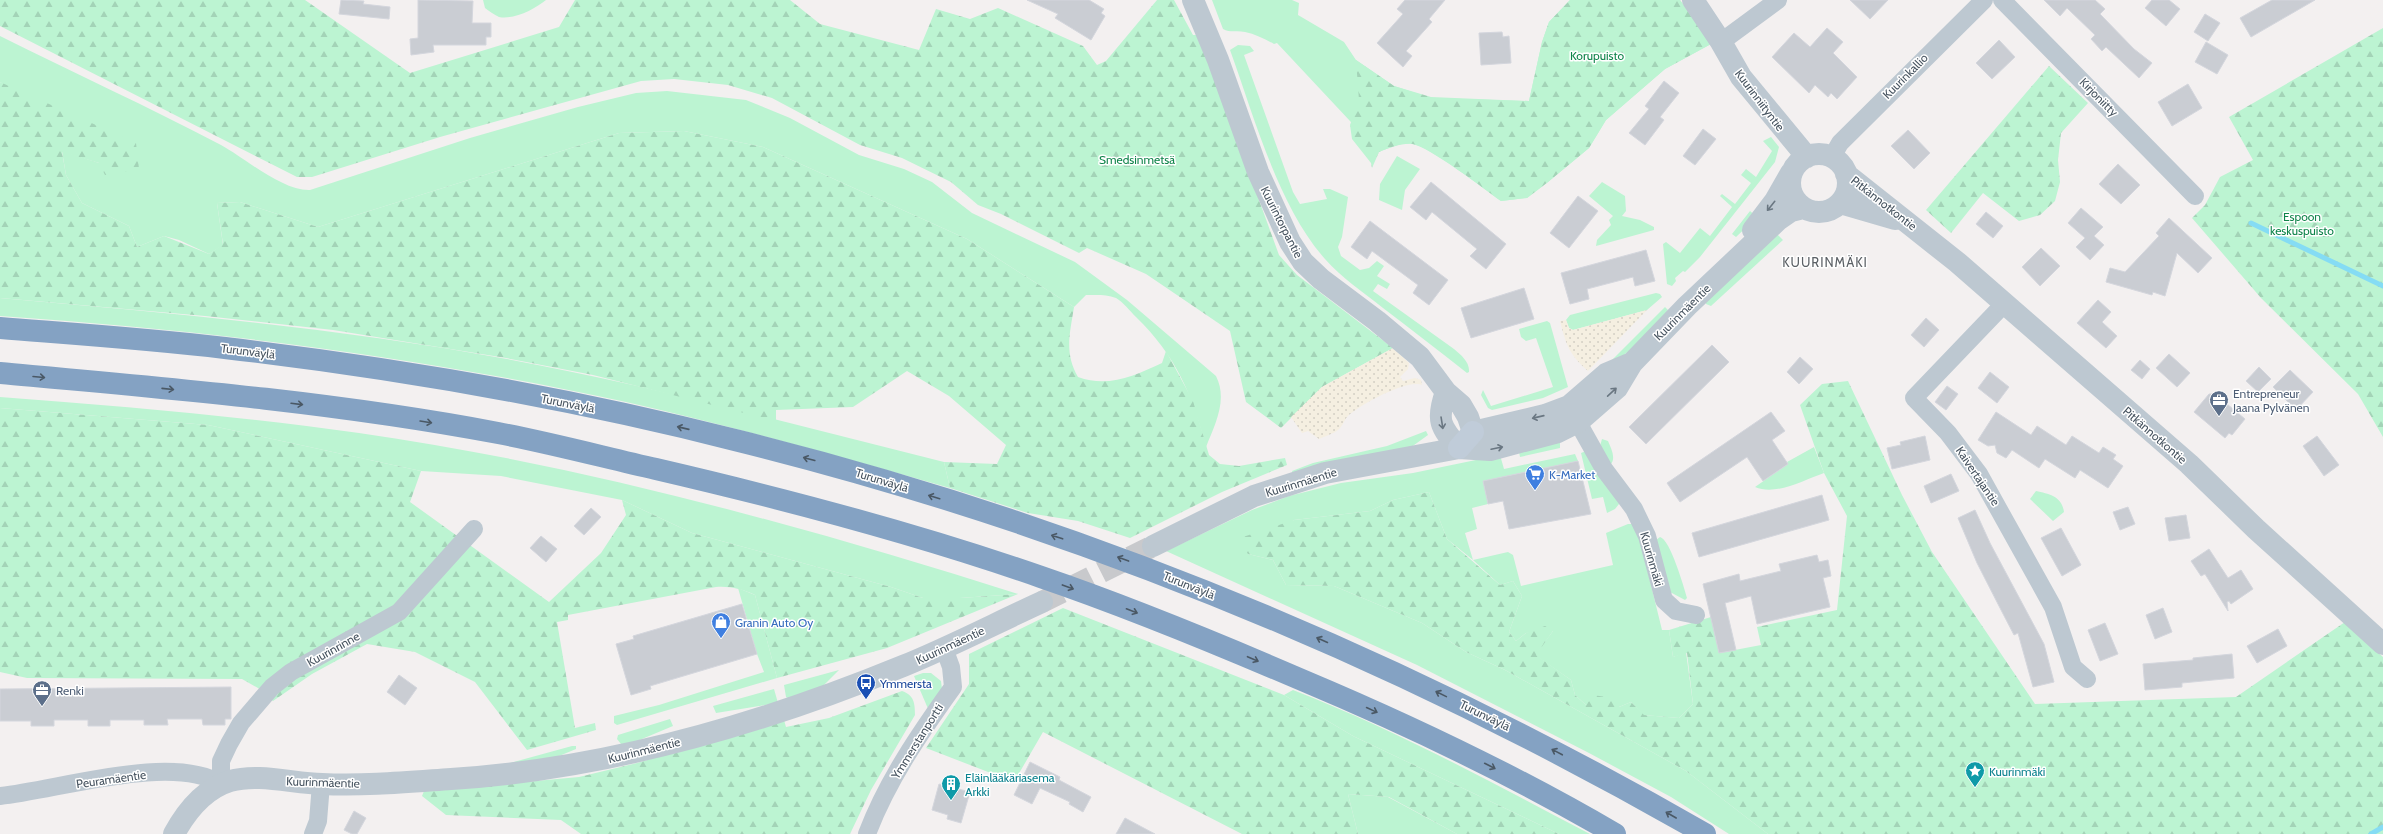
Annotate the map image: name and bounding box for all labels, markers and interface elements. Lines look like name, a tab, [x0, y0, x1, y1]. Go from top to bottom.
park label: Korupuisto	[1570, 48, 1624, 63]
street label: Kuurinkallio	[1879, 50, 1931, 102]
street label: Kuurinniityntie	[1732, 66, 1788, 134]
street label: Kirjoniitty	[2077, 75, 2121, 119]
park label: Smedsinmetsä	[1099, 152, 1175, 167]
street label: Pitkännotkontie	[1848, 173, 1920, 233]
street label: Kuurintorpantie	[1258, 184, 1306, 260]
one-way arrow	[1767, 201, 1775, 212]
park label: Espoon keskuspuisto	[2270, 209, 2334, 238]
district label: KUURINMÄKI	[1782, 254, 1868, 270]
street label: Kuurinmäentie	[1651, 281, 1713, 343]
street label: Turunväylä	[220, 340, 276, 362]
one-way arrow	[32, 373, 45, 380]
one-way arrow	[161, 385, 174, 392]
place label: Entrepreneur Jaana Pylvänen	[2232, 386, 2310, 415]
one-way arrow	[1607, 387, 1617, 397]
office icon: Entrepreneur Jaana Pylvänen	[2208, 389, 2230, 417]
street label: Turunväylä	[540, 390, 596, 416]
one-way arrow	[290, 400, 303, 407]
street label: Pitkännotkontie	[2120, 403, 2190, 467]
one-way arrow	[1532, 413, 1545, 421]
one-way arrow	[1438, 416, 1446, 429]
one-way arrow	[419, 418, 432, 426]
one-way arrow	[677, 423, 690, 431]
one-way arrow	[1491, 444, 1504, 452]
street label: Kaivertajantie	[1953, 444, 2003, 508]
one-way arrow	[803, 455, 816, 463]
supermarket icon: K-Market	[1524, 463, 1546, 491]
street label: Kuurinmäentie	[1263, 464, 1339, 500]
street label: Turunväylä	[854, 465, 910, 495]
place label: K-Market	[1549, 467, 1595, 482]
one-way arrow	[928, 492, 940, 500]
street label: Kuurinmäki	[1637, 530, 1667, 588]
one-way arrow	[1051, 533, 1064, 540]
one-way arrow	[1117, 555, 1129, 563]
street label: Turunväylä	[1161, 568, 1217, 602]
one-way arrow	[1061, 583, 1073, 591]
one-way arrow	[1126, 608, 1138, 615]
shop icon: Granin Auto Oy	[710, 611, 732, 639]
place label: Granin Auto Oy	[735, 615, 813, 630]
street label: Kuurinmäentie	[913, 623, 987, 667]
street label: Kuurinrinne	[304, 628, 362, 670]
one-way arrow	[1317, 636, 1329, 643]
one-way arrow	[1247, 655, 1259, 663]
bus stop icon: Ymmersta	[855, 672, 877, 700]
place label: Ymmersta	[879, 676, 932, 691]
office icon: Renki	[31, 679, 53, 707]
place label: Renki	[56, 683, 84, 698]
one-way arrow	[1435, 690, 1447, 697]
street label: Turunväylä	[1457, 696, 1513, 734]
street label: Ymmerstanportti	[887, 700, 946, 782]
one-way arrow	[1366, 707, 1378, 714]
street label: Kuurinmäentie	[606, 734, 682, 766]
one-way arrow	[1551, 748, 1563, 755]
place icon: Kuurinmäki	[1964, 760, 1986, 788]
one-way arrow	[1484, 763, 1496, 770]
place label: Kuurinmäki	[1989, 764, 2045, 779]
street label: Peuramäentie	[75, 767, 147, 791]
place label: Eläinlääkäriasema Arkki	[965, 770, 1055, 799]
street label: Kuurinmäentie	[286, 773, 360, 791]
building icon: Eläinlääkäriasema Arkki	[940, 773, 962, 801]
one-way arrow	[1665, 810, 1677, 818]

